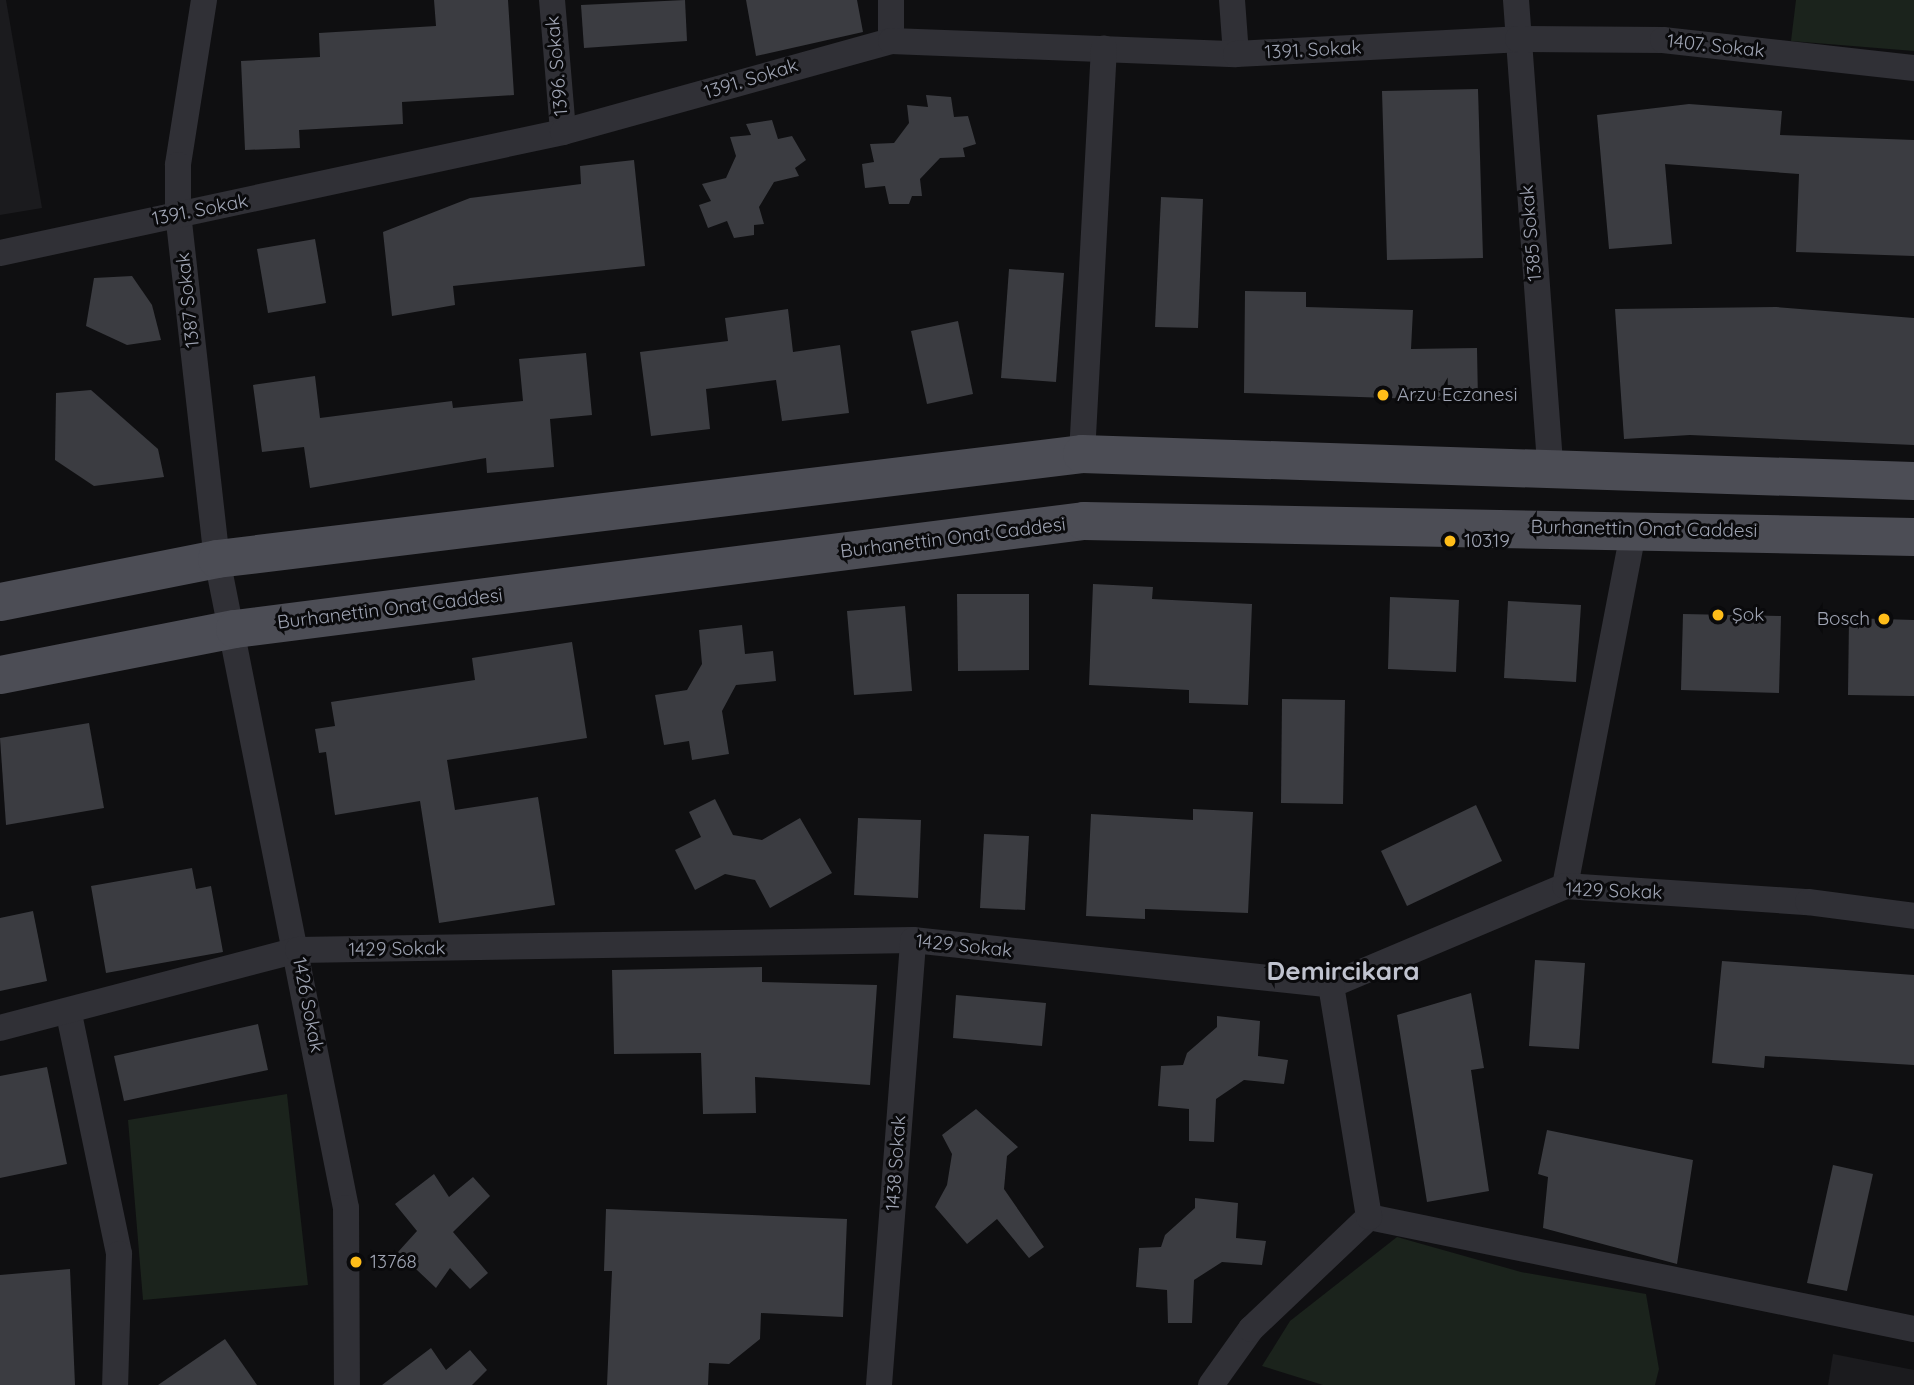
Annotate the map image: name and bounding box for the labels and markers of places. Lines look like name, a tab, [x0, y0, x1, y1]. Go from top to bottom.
place label: Arzu Eczanesi	[1397, 384, 1518, 406]
marker: Arzu Eczanesi	[1375, 387, 1391, 403]
place label: 10319	[1464, 530, 1510, 552]
marker: 10319	[1442, 533, 1458, 549]
place label: Şok	[1732, 604, 1764, 626]
marker: Şok	[1710, 607, 1726, 623]
place label: Bosch	[1817, 608, 1870, 630]
marker: Bosch	[1876, 611, 1892, 627]
place label: 13768	[370, 1251, 417, 1273]
marker: 13768	[348, 1254, 364, 1270]

